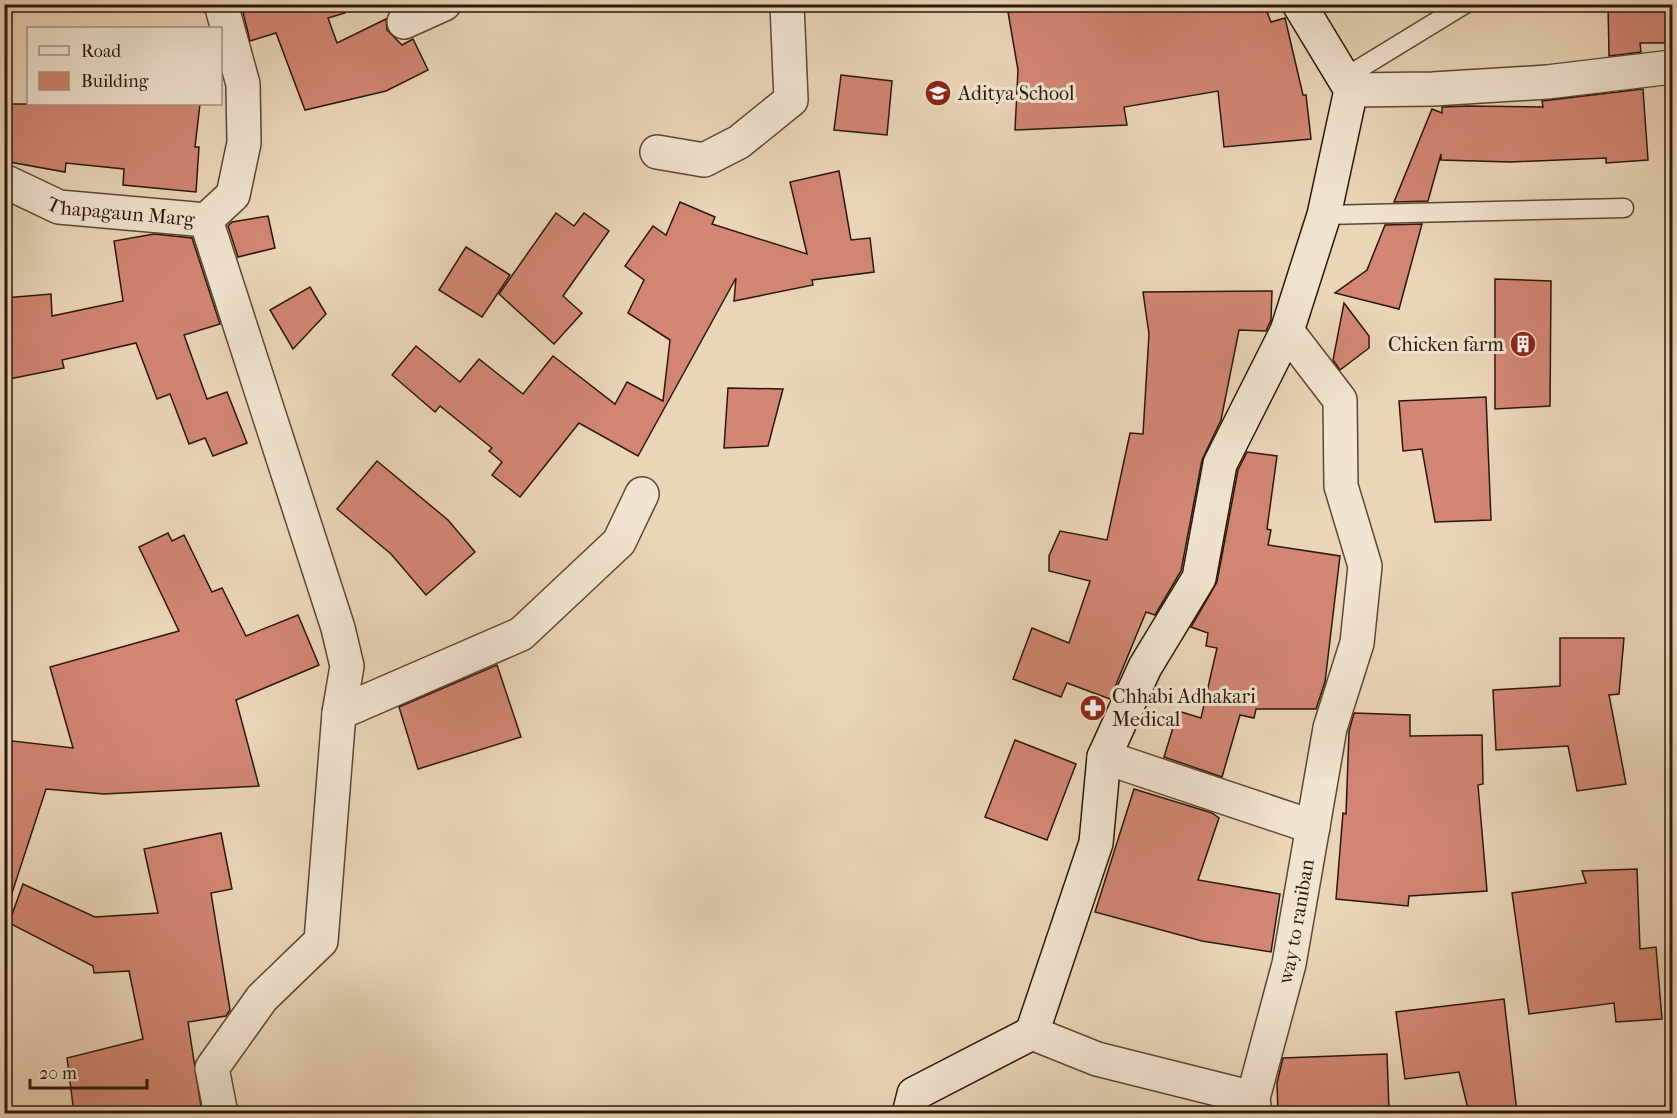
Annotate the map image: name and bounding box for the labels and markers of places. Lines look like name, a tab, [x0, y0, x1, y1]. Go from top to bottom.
school or university icon: Aditya School	[923, 78, 953, 108]
place label: Aditya School	[957, 82, 1075, 105]
building icon: Chicken farm	[1508, 329, 1538, 359]
place label: Chicken farm	[1388, 333, 1504, 356]
place label: Chhabi Adhakari Medical	[1112, 685, 1256, 731]
pharmacy icon: Chhabi Adhakari Medical	[1078, 693, 1108, 723]

